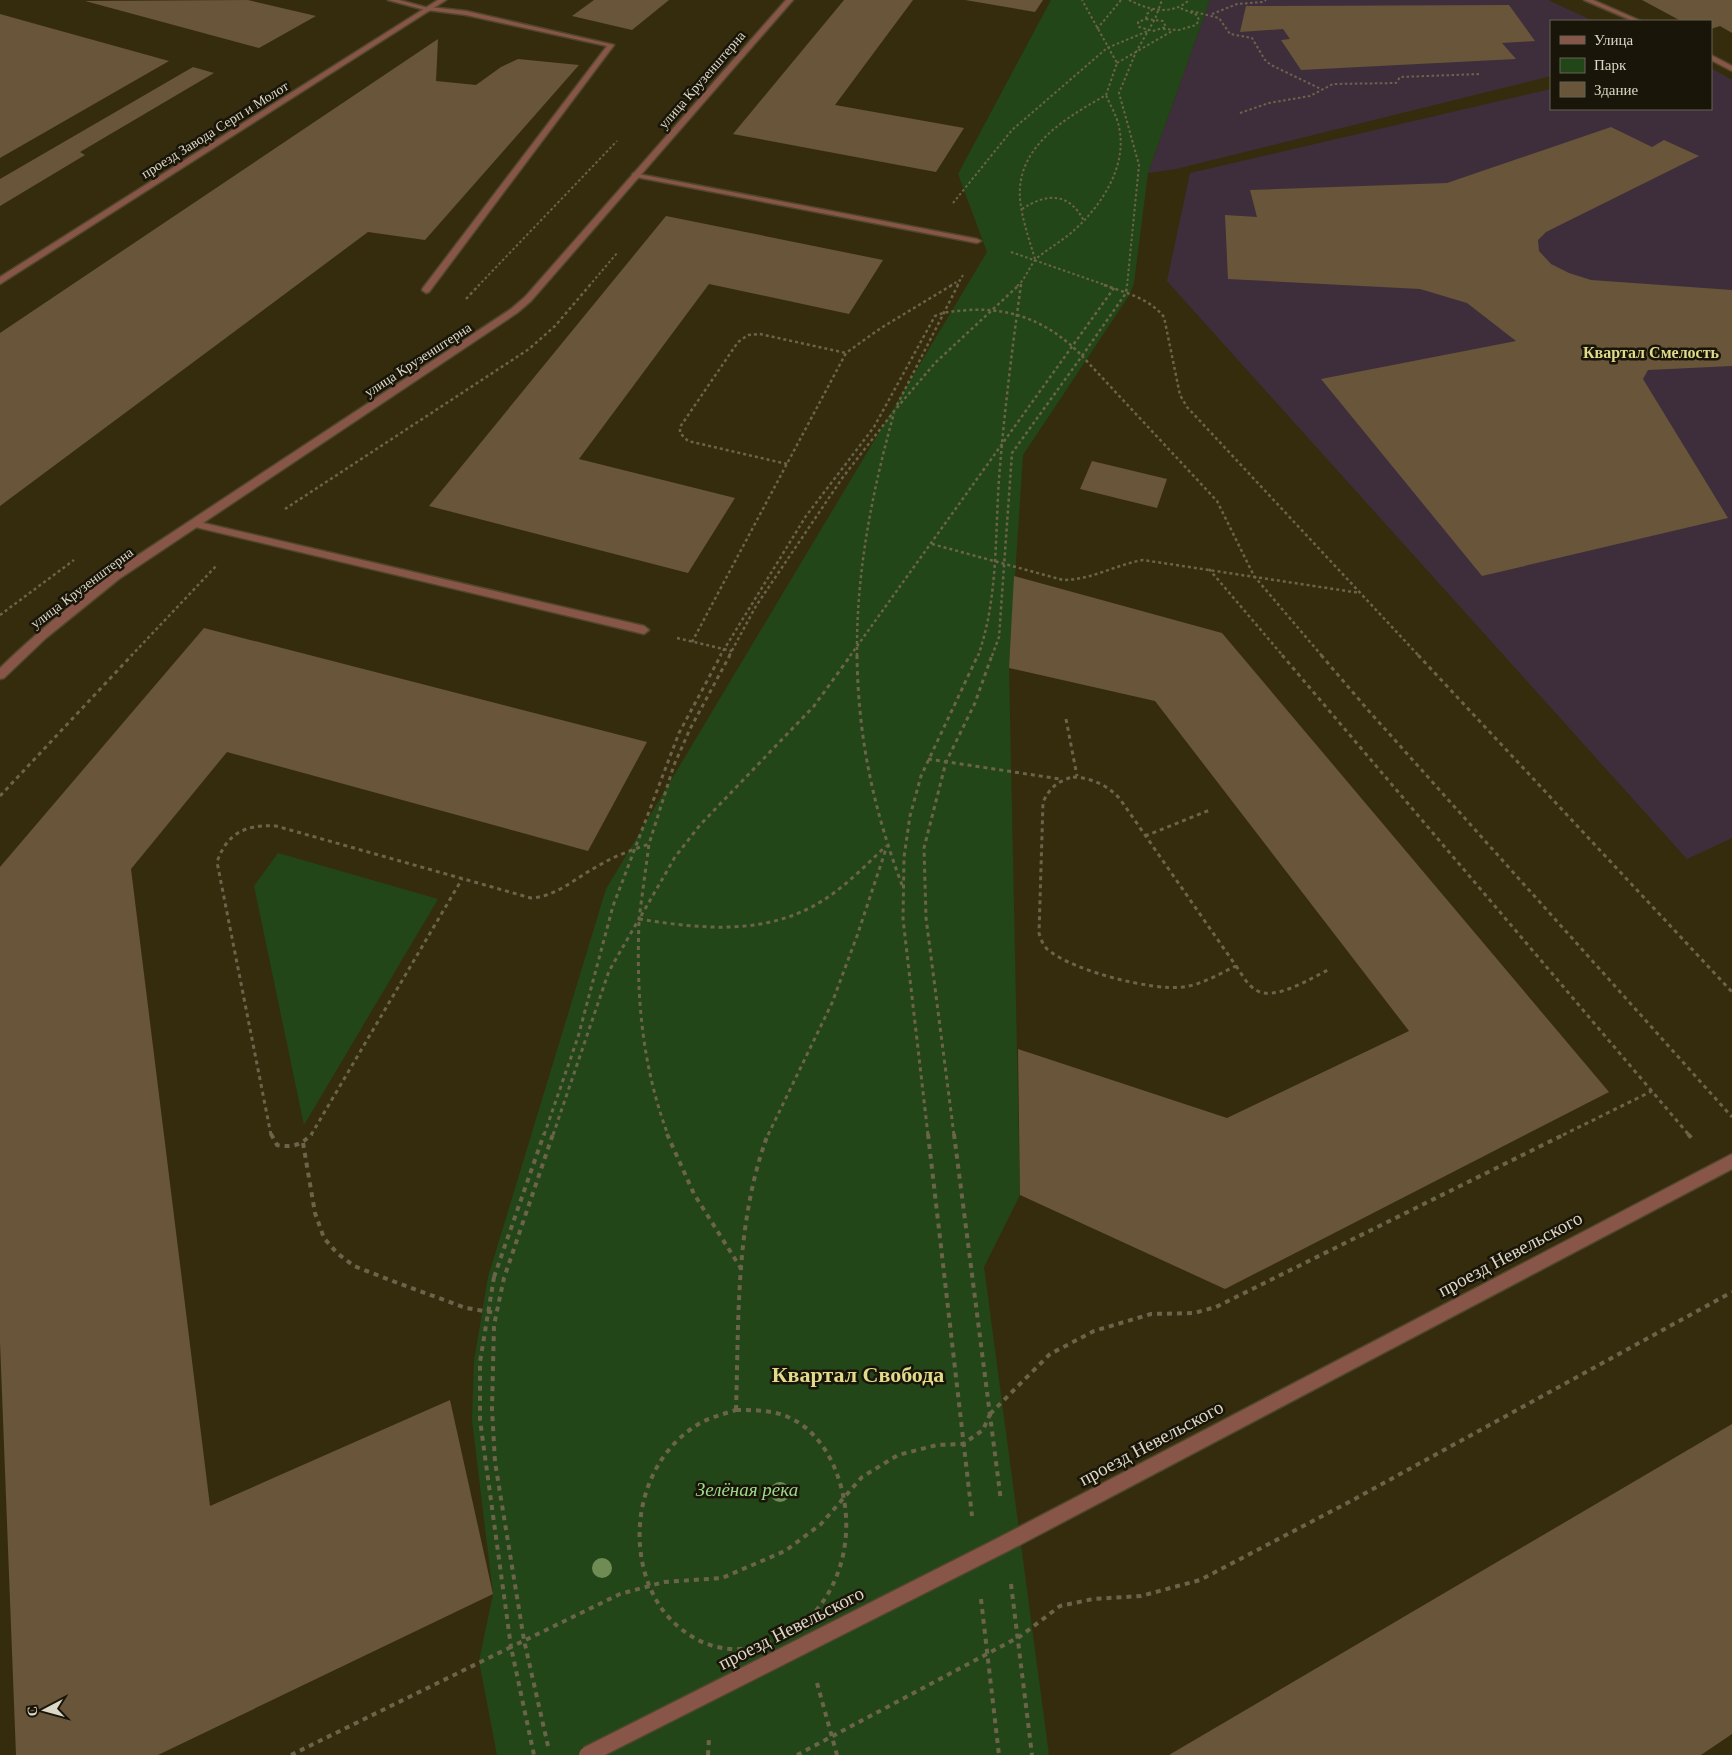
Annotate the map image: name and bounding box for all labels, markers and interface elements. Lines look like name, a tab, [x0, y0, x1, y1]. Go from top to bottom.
legend	[1550, 20, 1712, 110]
street label: улица Крузенштерна	[656, 28, 749, 132]
text: Улица	[1594, 32, 1633, 48]
text: Парк	[1594, 57, 1627, 73]
street label: проезд Завода Серп и Молот	[139, 78, 291, 182]
text: Здание	[1594, 82, 1638, 98]
street label: улица Крузенштерна	[362, 319, 475, 400]
district label: Квартал Смелость	[1583, 344, 1720, 362]
street label: улица Крузенштерна	[28, 544, 137, 631]
street label: проезд Невельского	[1434, 1207, 1586, 1301]
district label: Квартал Свобода	[772, 1362, 944, 1387]
street label: проезд Невельского	[1075, 1396, 1227, 1490]
park label: Зелёная река	[696, 1479, 798, 1500]
street label: проезд Невельского	[715, 1582, 867, 1674]
north arrow	[20, 1685, 70, 1735]
text: С	[25, 1705, 41, 1717]

